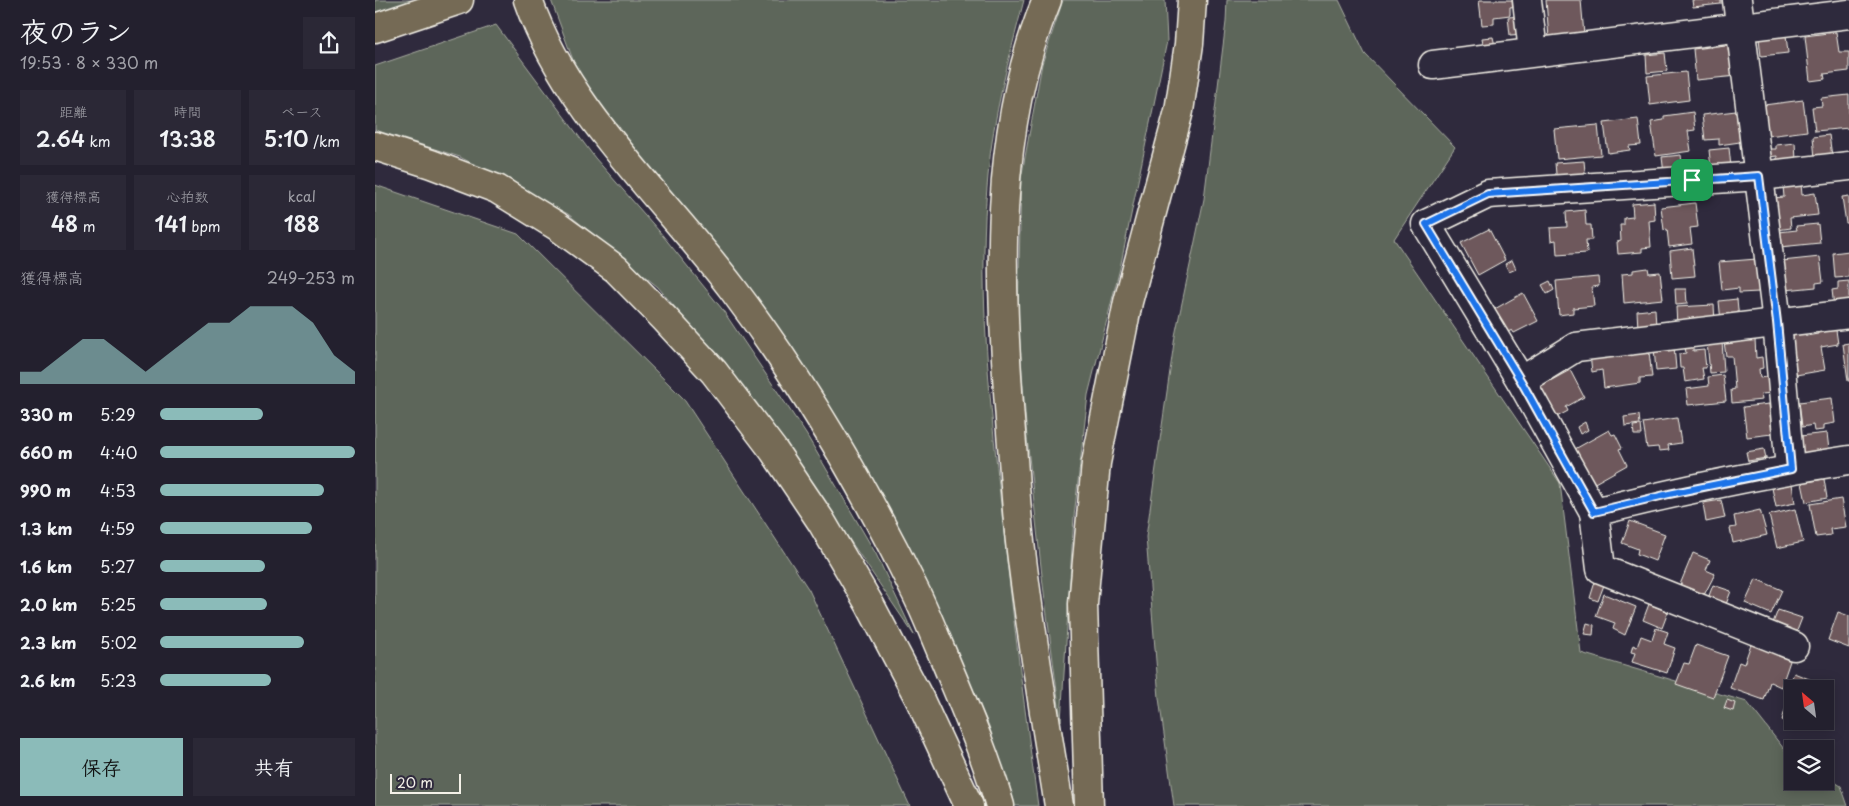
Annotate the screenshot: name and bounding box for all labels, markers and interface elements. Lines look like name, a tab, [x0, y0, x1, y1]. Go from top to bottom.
text: 夜のラン	[20, 9, 132, 52]
button: share	[303, 17, 355, 69]
text: 19:53 · 8 × 330 m	[20, 50, 158, 74]
text: 距離	[59, 101, 87, 122]
text: 時間	[173, 101, 201, 122]
text: ペース	[281, 101, 322, 122]
text: 2.64	[36, 122, 85, 154]
text: 13:38	[159, 122, 216, 154]
text: 5:10	[264, 122, 309, 154]
text: km	[85, 131, 111, 152]
text: /km	[309, 131, 340, 152]
pin	[1671, 159, 1713, 201]
icon: arrive	[1678, 166, 1706, 194]
text: 獲得標高	[45, 186, 101, 207]
text: 心拍数	[166, 186, 208, 207]
text: kcal	[288, 186, 316, 207]
text: 48	[51, 207, 78, 239]
text: 141	[154, 207, 187, 239]
text: 188	[284, 207, 320, 239]
text: m	[78, 216, 95, 237]
text: bpm	[187, 216, 221, 237]
text: 獲得標高	[20, 265, 84, 289]
text: 249–253 m	[267, 265, 355, 289]
text: 330 m	[20, 402, 73, 426]
text: 5:29	[100, 402, 135, 426]
text: 660 m	[20, 440, 73, 464]
text: 4:40	[100, 440, 137, 464]
text: 990 m	[20, 478, 71, 502]
text: 4:53	[100, 478, 136, 502]
text: 1.3 km	[20, 516, 72, 540]
text: 4:59	[100, 516, 135, 540]
text: 1.6 km	[20, 554, 72, 578]
text: 5:27	[100, 554, 135, 578]
text: 2.0 km	[20, 592, 77, 616]
text: 5:25	[100, 592, 136, 616]
text: 2.3 km	[20, 630, 76, 654]
text: 5:02	[100, 630, 137, 654]
text: 2.6 km	[20, 668, 76, 692]
text: 5:23	[100, 668, 137, 692]
north arrow	[1784, 680, 1834, 730]
map controls	[1784, 680, 1834, 790]
button: 保存	[20, 738, 183, 796]
button: 共有	[193, 738, 355, 796]
button: layers	[1784, 740, 1834, 790]
scale bar	[390, 771, 461, 794]
text: 20 m	[397, 772, 433, 793]

